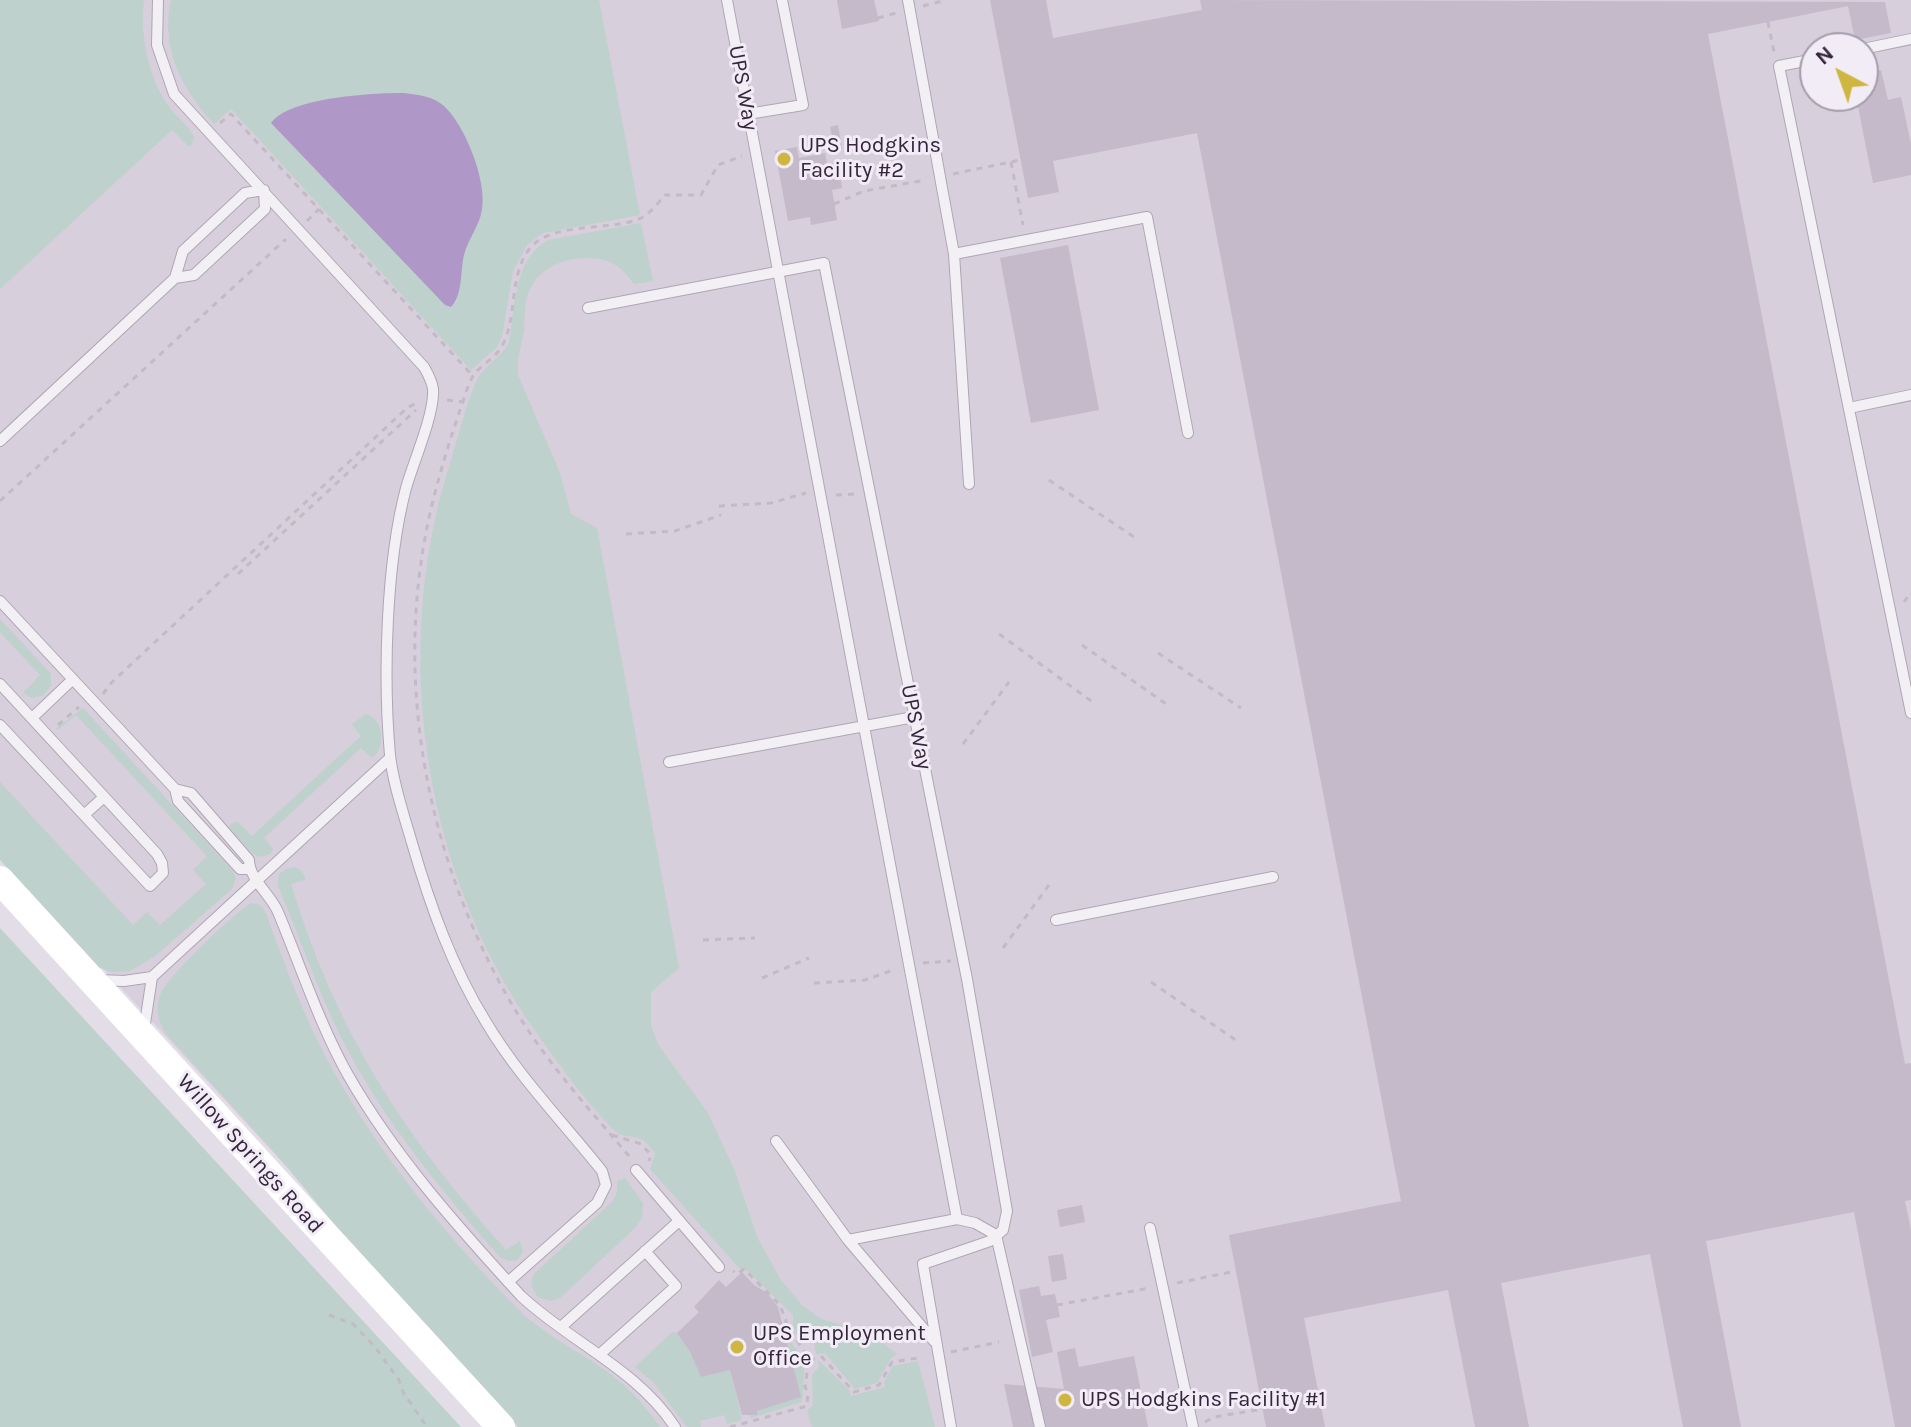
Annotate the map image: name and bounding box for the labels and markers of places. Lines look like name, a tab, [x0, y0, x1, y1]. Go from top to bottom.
place label: UPS Hodgkins Facility #2	[800, 133, 941, 184]
marker: UPS Hodgkins Facility #2	[775, 150, 793, 168]
place label: UPS Employment Office	[753, 1321, 926, 1372]
marker: UPS Employment Office	[728, 1338, 746, 1356]
place label: UPS Hodgkins Facility #1	[1081, 1387, 1326, 1413]
marker: UPS Hodgkins Facility #1	[1056, 1391, 1074, 1409]

